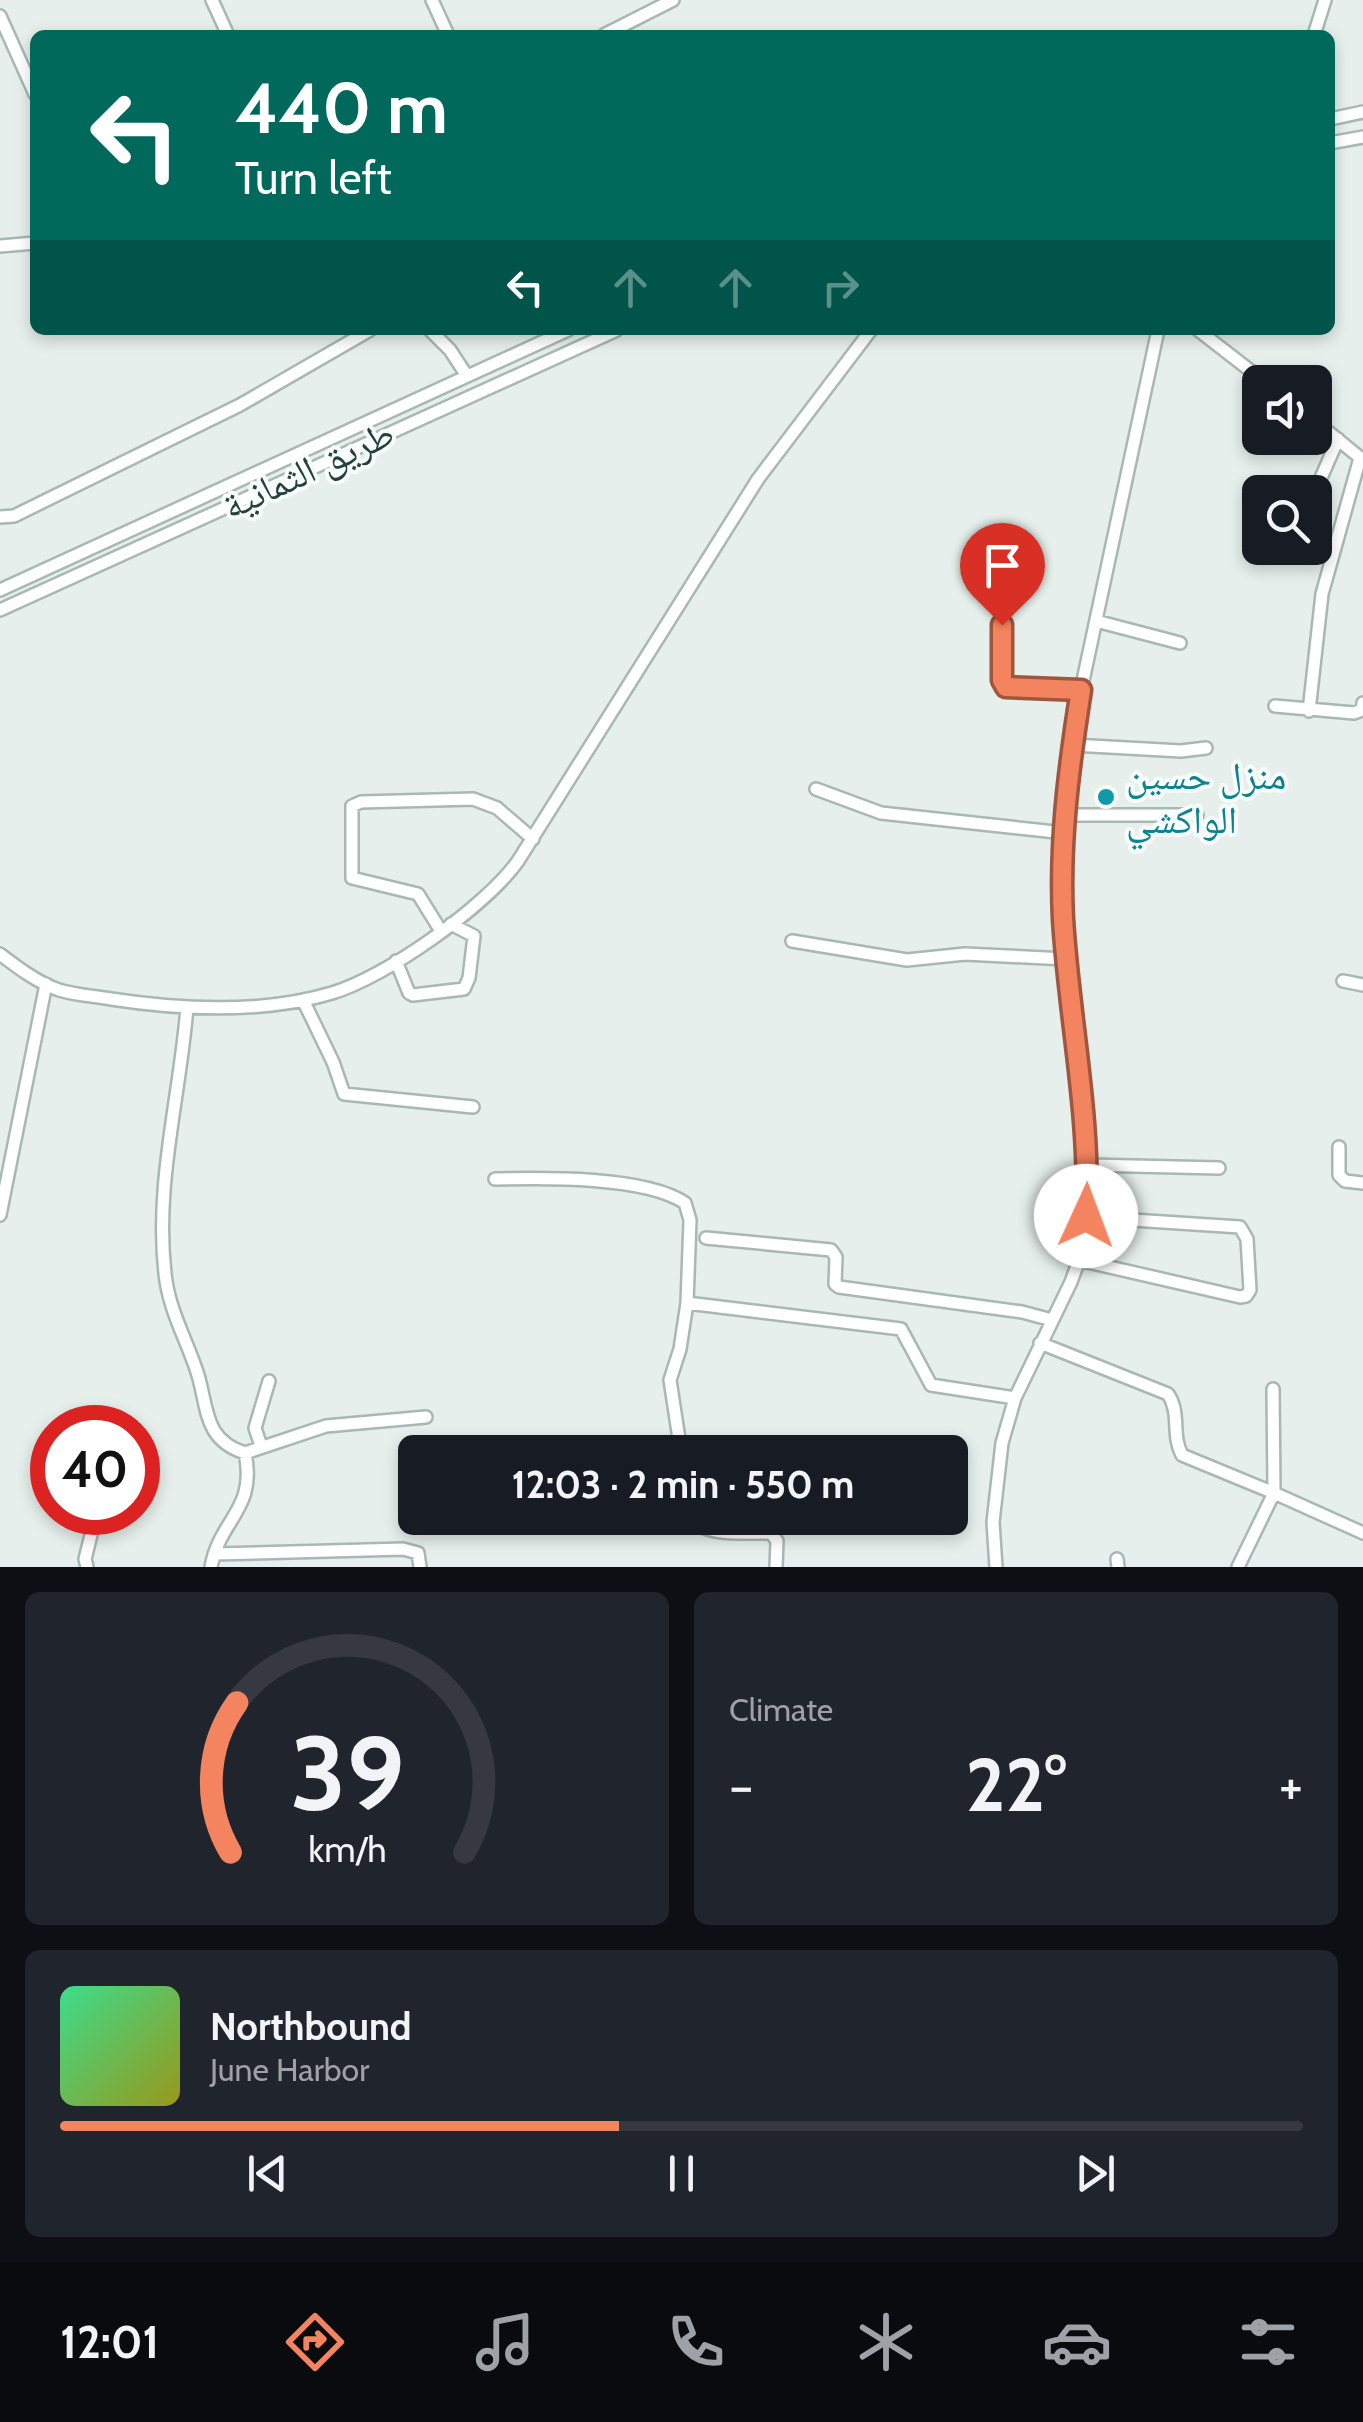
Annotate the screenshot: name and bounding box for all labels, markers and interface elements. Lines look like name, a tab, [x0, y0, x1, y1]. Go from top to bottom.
text: 440 m	[235, 65, 448, 151]
icon: left	[70, 70, 200, 200]
text: Turn left	[235, 151, 392, 205]
icon: left	[498, 260, 553, 315]
icon: ahead	[603, 260, 658, 315]
icon: ahead	[708, 260, 763, 315]
icon: right	[813, 260, 868, 315]
map controls	[1242, 365, 1332, 565]
button: sound	[1242, 365, 1332, 455]
street label: طريق الثمانية	[215, 409, 401, 529]
button: search	[1242, 475, 1332, 565]
pin	[960, 523, 1045, 626]
icon: arrive	[975, 538, 1030, 593]
place label: منزل حسين الواكشي	[1126, 752, 1286, 849]
marker: منزل حسين الواكشي	[1095, 786, 1117, 808]
position arrow	[1034, 1164, 1138, 1268]
speed limit sign: 40	[30, 1405, 160, 1535]
text: 12:03 · 2 min · 550 m	[512, 1461, 854, 1508]
text: Climate	[729, 1690, 833, 1729]
text: 39	[290, 1710, 404, 1836]
text: 22°	[965, 1739, 1067, 1830]
text: −	[729, 1752, 753, 1819]
text: +	[1279, 1752, 1303, 1819]
text: km/h	[308, 1828, 386, 1871]
text: Northbound	[210, 2003, 412, 2050]
text: June Harbor	[210, 2050, 369, 2089]
icon: previous	[240, 2146, 295, 2201]
icon: pause	[654, 2146, 709, 2201]
icon: next	[1068, 2146, 1123, 2201]
icon: directions	[280, 2307, 350, 2377]
icon: music	[470, 2307, 540, 2377]
icon: phone	[661, 2307, 731, 2377]
icon: climate	[851, 2307, 921, 2377]
icon: car	[1042, 2307, 1112, 2377]
icon: filters	[1233, 2307, 1303, 2377]
text: 12:01	[60, 2315, 159, 2369]

